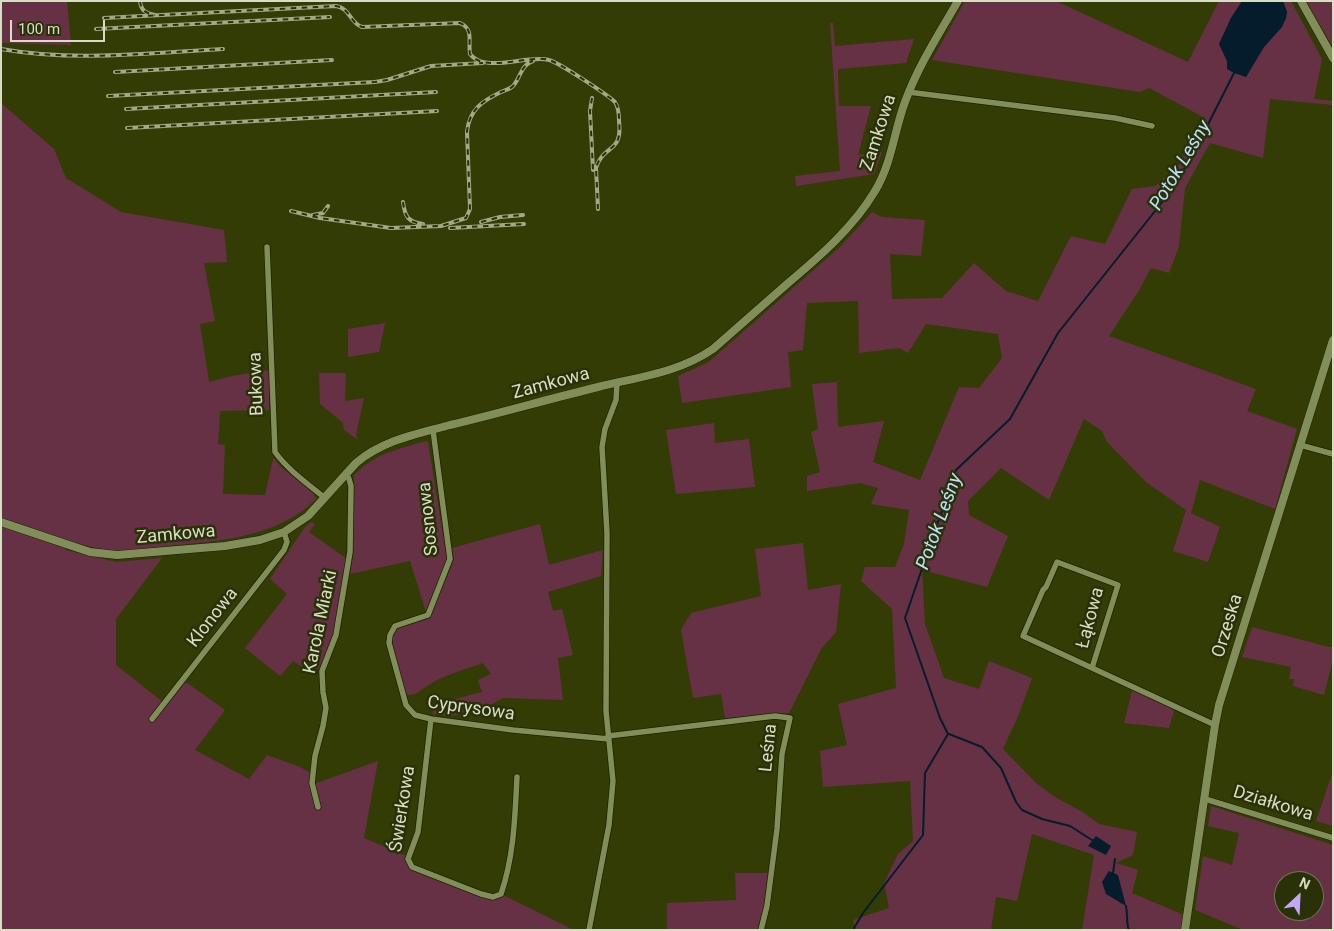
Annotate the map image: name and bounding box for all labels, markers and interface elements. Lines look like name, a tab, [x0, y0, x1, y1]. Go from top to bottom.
scale bar	[12, 10, 108, 42]
text: 100 m	[18, 20, 60, 38]
street label: Zamkowa	[857, 92, 901, 174]
water label: Potok Leśny	[1145, 117, 1217, 215]
street label: Bukowa	[245, 352, 269, 416]
street label: Zamkowa	[510, 363, 592, 405]
water label: Potok Leśny	[912, 471, 968, 573]
street label: Sosnowa	[414, 481, 444, 557]
street label: Zamkowa	[136, 521, 216, 549]
street label: Karola Miarki	[299, 568, 343, 676]
street label: Klonowa	[183, 584, 243, 652]
street label: Łąkowa	[1073, 585, 1109, 651]
street label: Orzeska	[1208, 592, 1248, 660]
street label: Cyprysowa	[426, 692, 516, 726]
street label: Leśna	[756, 723, 782, 773]
street label: Świerkowa	[386, 764, 420, 854]
street label: Działkowa	[1230, 782, 1316, 826]
north arrow	[1274, 871, 1324, 921]
text: N	[1297, 874, 1313, 893]

